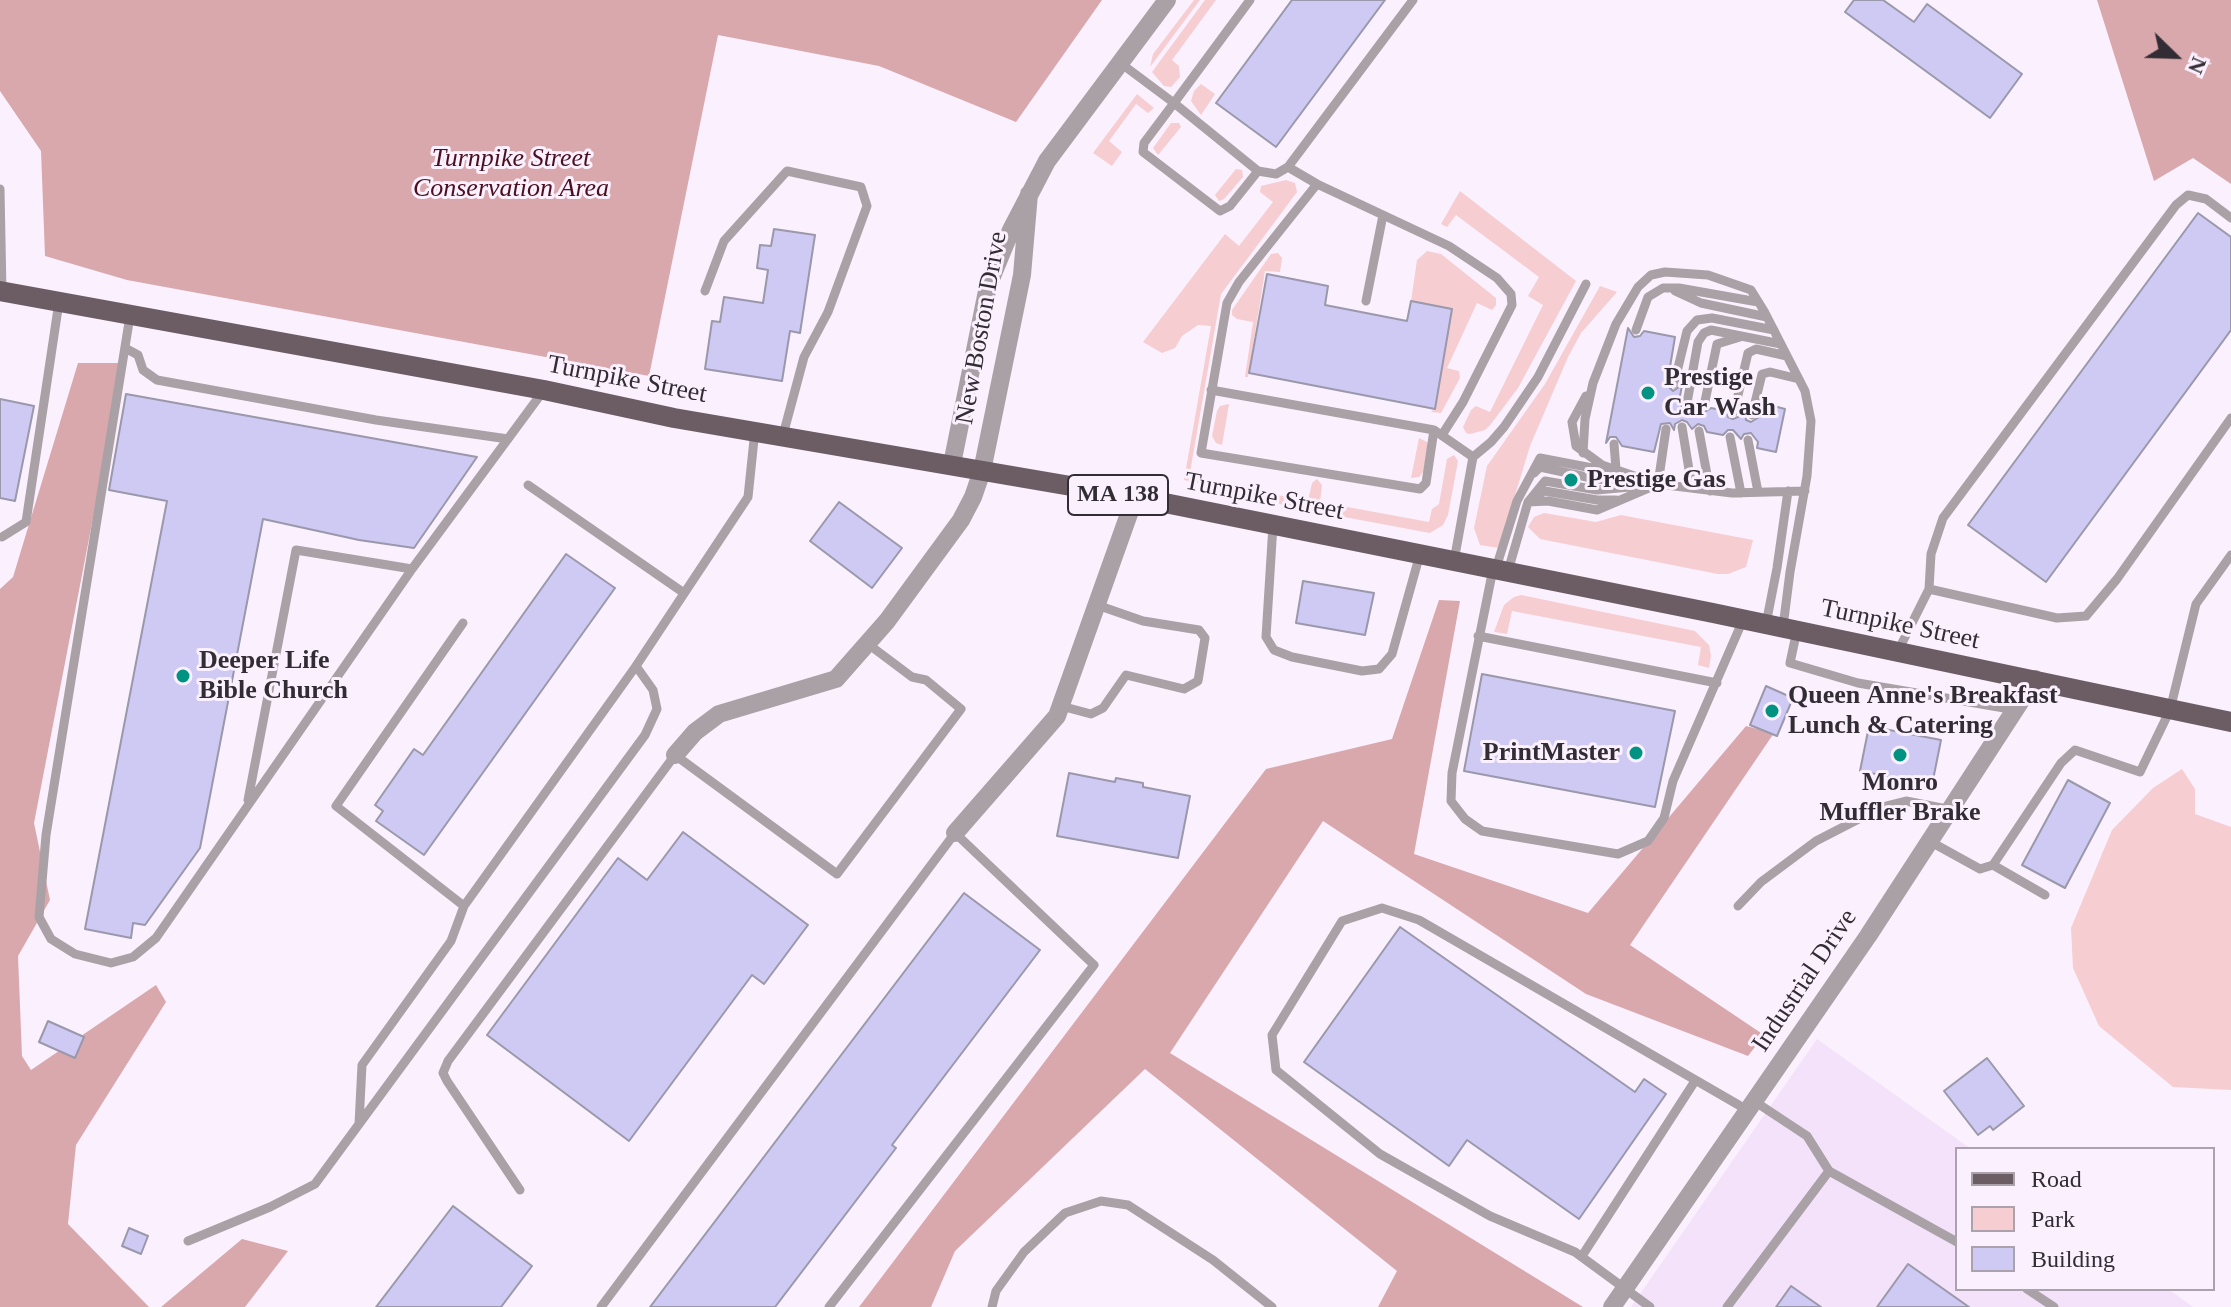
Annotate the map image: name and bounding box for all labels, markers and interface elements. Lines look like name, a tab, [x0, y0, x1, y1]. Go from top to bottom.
north arrow	[2135, 16, 2215, 96]
text: N	[2183, 53, 2212, 78]
park label: Turnpike Street Conservation Area	[413, 143, 609, 204]
street label: New Boston Drive	[950, 229, 1014, 427]
street label: Turnpike Street	[545, 349, 709, 411]
place label: Prestige Car Wash	[1664, 362, 1776, 424]
marker: Prestige Car Wash	[1639, 384, 1657, 402]
place label: Prestige Gas	[1587, 464, 1726, 496]
street label: Turnpike Street	[1182, 466, 1346, 528]
marker: Prestige Gas	[1562, 471, 1580, 489]
road number: MA 138	[1068, 475, 1168, 515]
street label: Turnpike Street	[1818, 593, 1982, 657]
place label: Deeper Life Bible Church	[199, 645, 348, 706]
marker: Deeper Life Bible Church	[174, 667, 192, 685]
place label: Queen Anne's Breakfast Lunch & Catering	[1788, 680, 2058, 742]
marker: Queen Anne's Breakfast Lunch & Catering	[1763, 702, 1781, 720]
place label: PrintMaster	[1483, 737, 1620, 769]
marker: PrintMaster	[1627, 744, 1645, 762]
marker: Monro Muffler Brake	[1891, 746, 1909, 764]
place label: Monro Muffler Brake	[1819, 767, 1981, 828]
street label: Industrial Drive	[1746, 904, 1864, 1058]
legend	[1955, 1147, 2215, 1291]
text: Road	[2031, 1166, 2082, 1192]
text: Park	[2031, 1206, 2075, 1232]
text: Building	[2031, 1246, 2115, 1272]

